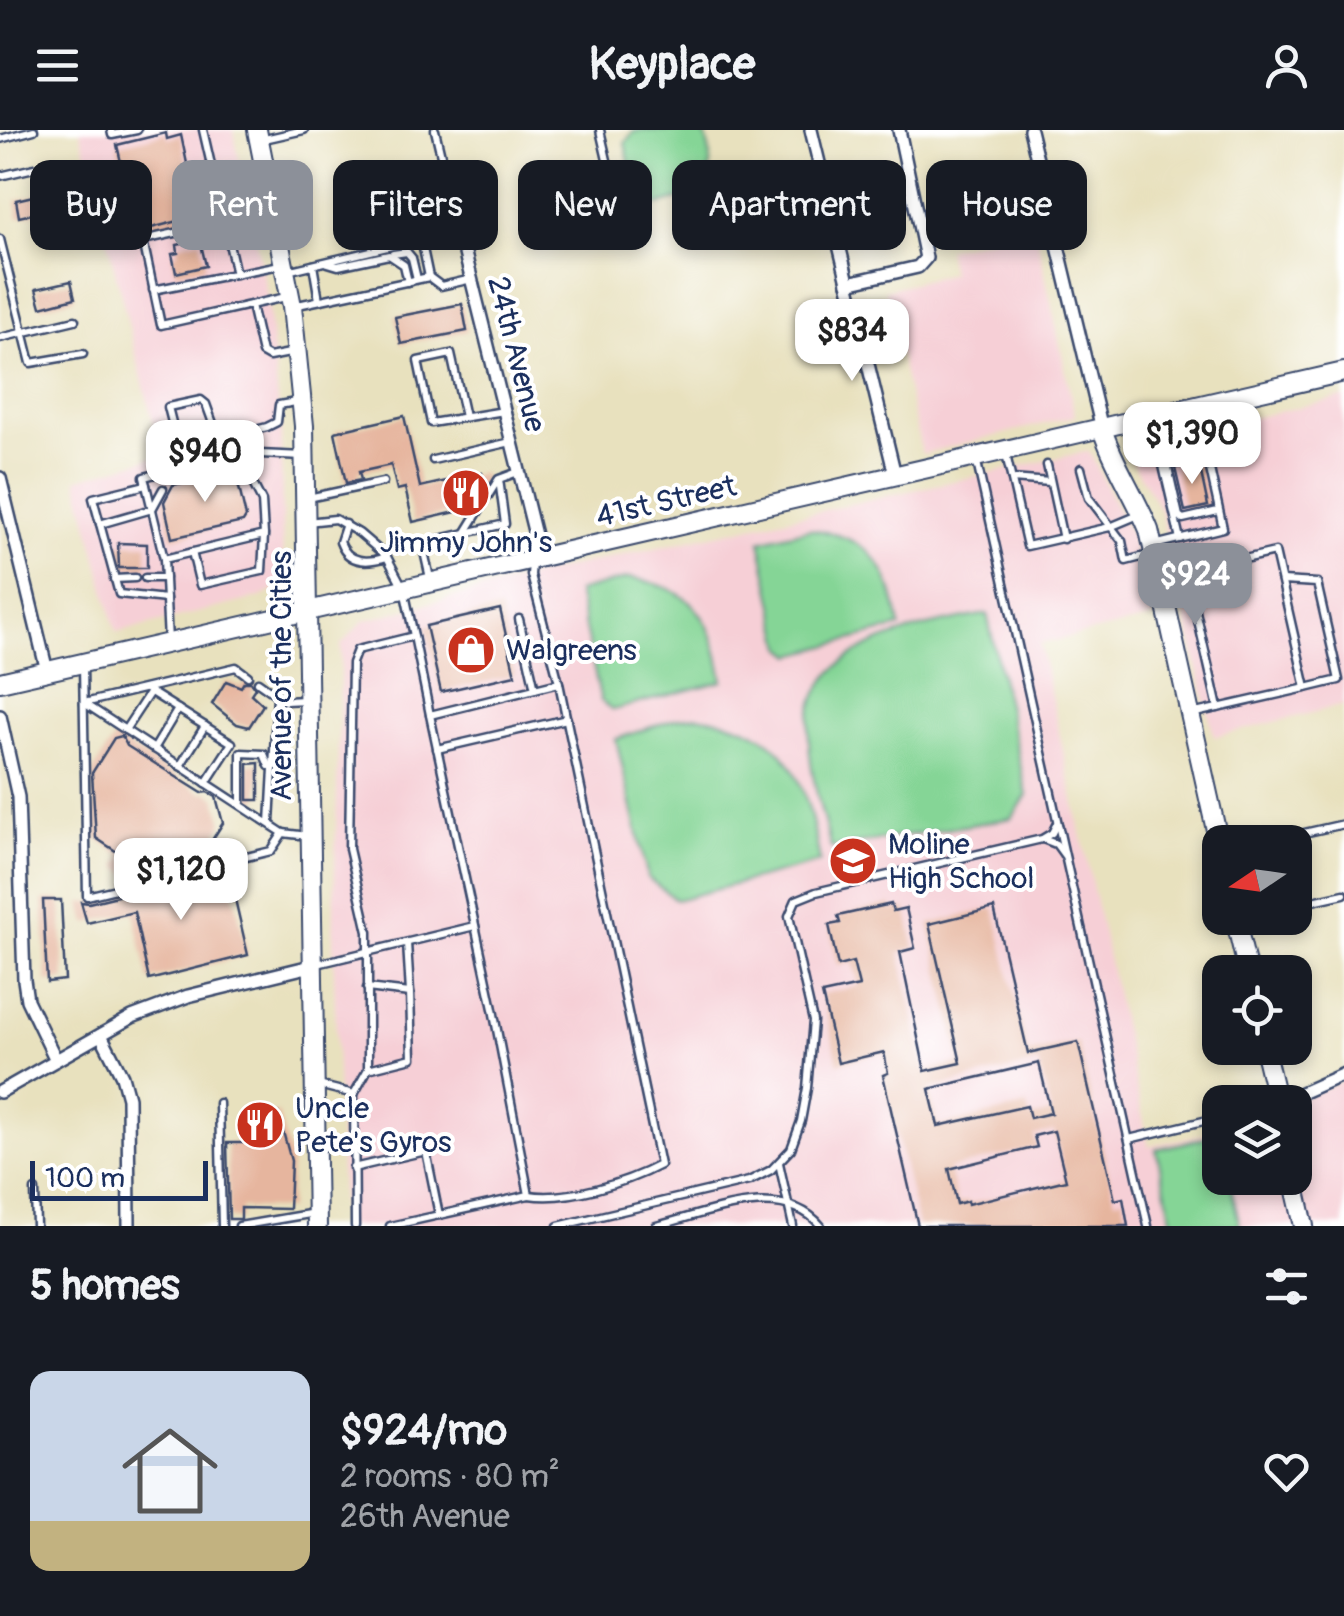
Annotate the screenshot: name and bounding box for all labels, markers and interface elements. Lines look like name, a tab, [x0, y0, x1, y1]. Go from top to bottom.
text: Keyplace	[589, 37, 755, 93]
icon: menu	[30, 38, 85, 93]
icon: person	[1259, 38, 1314, 93]
chip: Buy	[30, 160, 152, 250]
chip: Rent	[172, 160, 313, 250]
chip: Filters	[333, 160, 498, 250]
chip: New	[518, 160, 652, 250]
chip: Apartment	[672, 160, 906, 250]
chip: House	[926, 160, 1087, 250]
street label: 24th Avenue	[479, 272, 554, 436]
pin: $834	[793, 299, 911, 384]
text: $834	[817, 311, 887, 351]
pin: $1,390	[1111, 402, 1273, 487]
text: $1,390	[1145, 414, 1239, 454]
pin: $940	[146, 420, 264, 505]
text: $940	[168, 432, 242, 472]
restaurant icon: Jimmy John's	[440, 467, 492, 519]
street label: 41st Street	[593, 467, 741, 536]
place label: Jimmy John's	[380, 524, 552, 561]
pin: $924	[1136, 543, 1254, 628]
street label: Avenue of the Cities	[263, 551, 300, 801]
text: $924	[1160, 555, 1230, 595]
shop icon: Walgreens	[445, 624, 497, 676]
place label: Walgreens	[506, 632, 637, 669]
north arrow	[1202, 825, 1312, 935]
map controls	[1202, 825, 1312, 1195]
place label: Moline High School	[888, 826, 1034, 897]
school or university icon: Moline High School	[827, 835, 879, 887]
pin: $1,120	[100, 838, 262, 923]
text: $1,120	[136, 850, 226, 890]
button: locate	[1202, 955, 1312, 1065]
button: layers	[1202, 1085, 1312, 1195]
place label: Uncle Pete's Gyros	[295, 1090, 451, 1161]
restaurant icon: Uncle Pete's Gyros	[234, 1099, 286, 1151]
scale bar	[30, 1156, 208, 1200]
text: 100 m	[45, 1161, 125, 1196]
icon: filters	[1259, 1259, 1314, 1314]
text: 5 homes	[30, 1260, 180, 1312]
text: $924/mo	[340, 1405, 507, 1457]
icon: home	[110, 1411, 230, 1531]
icon: heart	[1259, 1444, 1314, 1499]
text: 2 rooms · 80 m²	[340, 1457, 560, 1497]
text: 26th Avenue	[340, 1497, 510, 1537]

